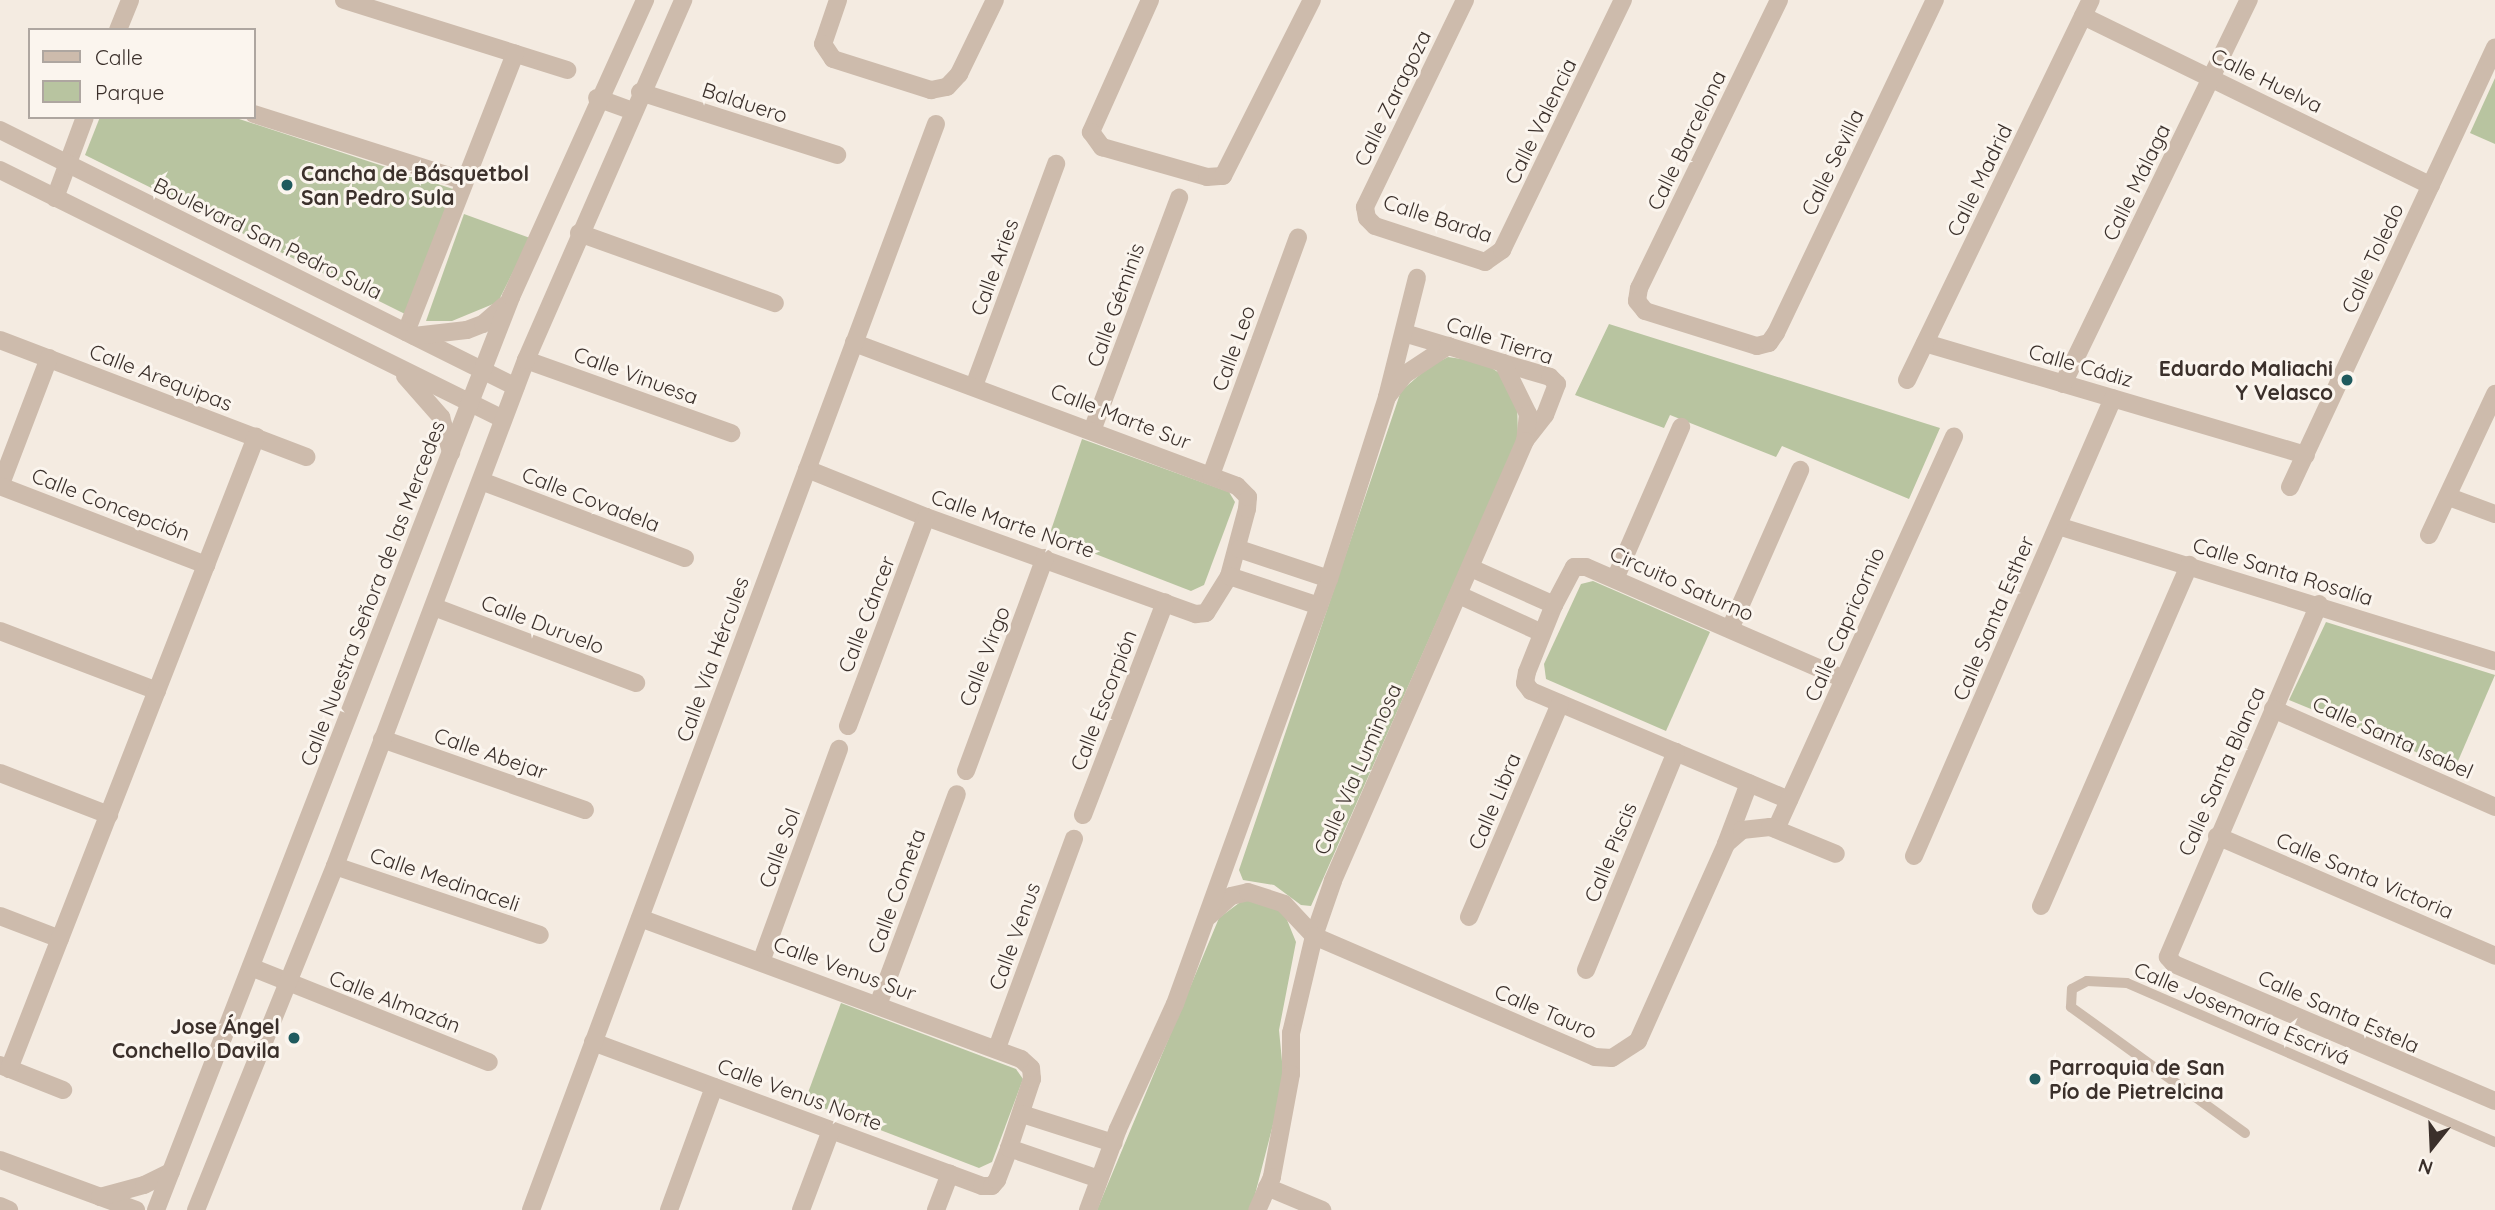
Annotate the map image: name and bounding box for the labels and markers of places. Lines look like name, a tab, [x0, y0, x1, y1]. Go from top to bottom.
place label: Cancha de Básquetbol San Pedro Sula	[301, 160, 529, 210]
marker: Cancha de Básquetbol San Pedro Sula	[279, 177, 295, 193]
place label: Eduardo Maliachi Y Velasco	[2159, 355, 2333, 405]
marker: Eduardo Maliachi Y Velasco	[2339, 372, 2355, 388]
place label: Jose Ángel Conchello Davila	[112, 1013, 280, 1063]
marker: Jose Ángel Conchello Davila	[286, 1030, 302, 1046]
place label: Parroquia de San Pío de Pietrelcina	[2049, 1054, 2225, 1104]
marker: Parroquia de San Pío de Pietrelcina	[2027, 1071, 2043, 1087]

